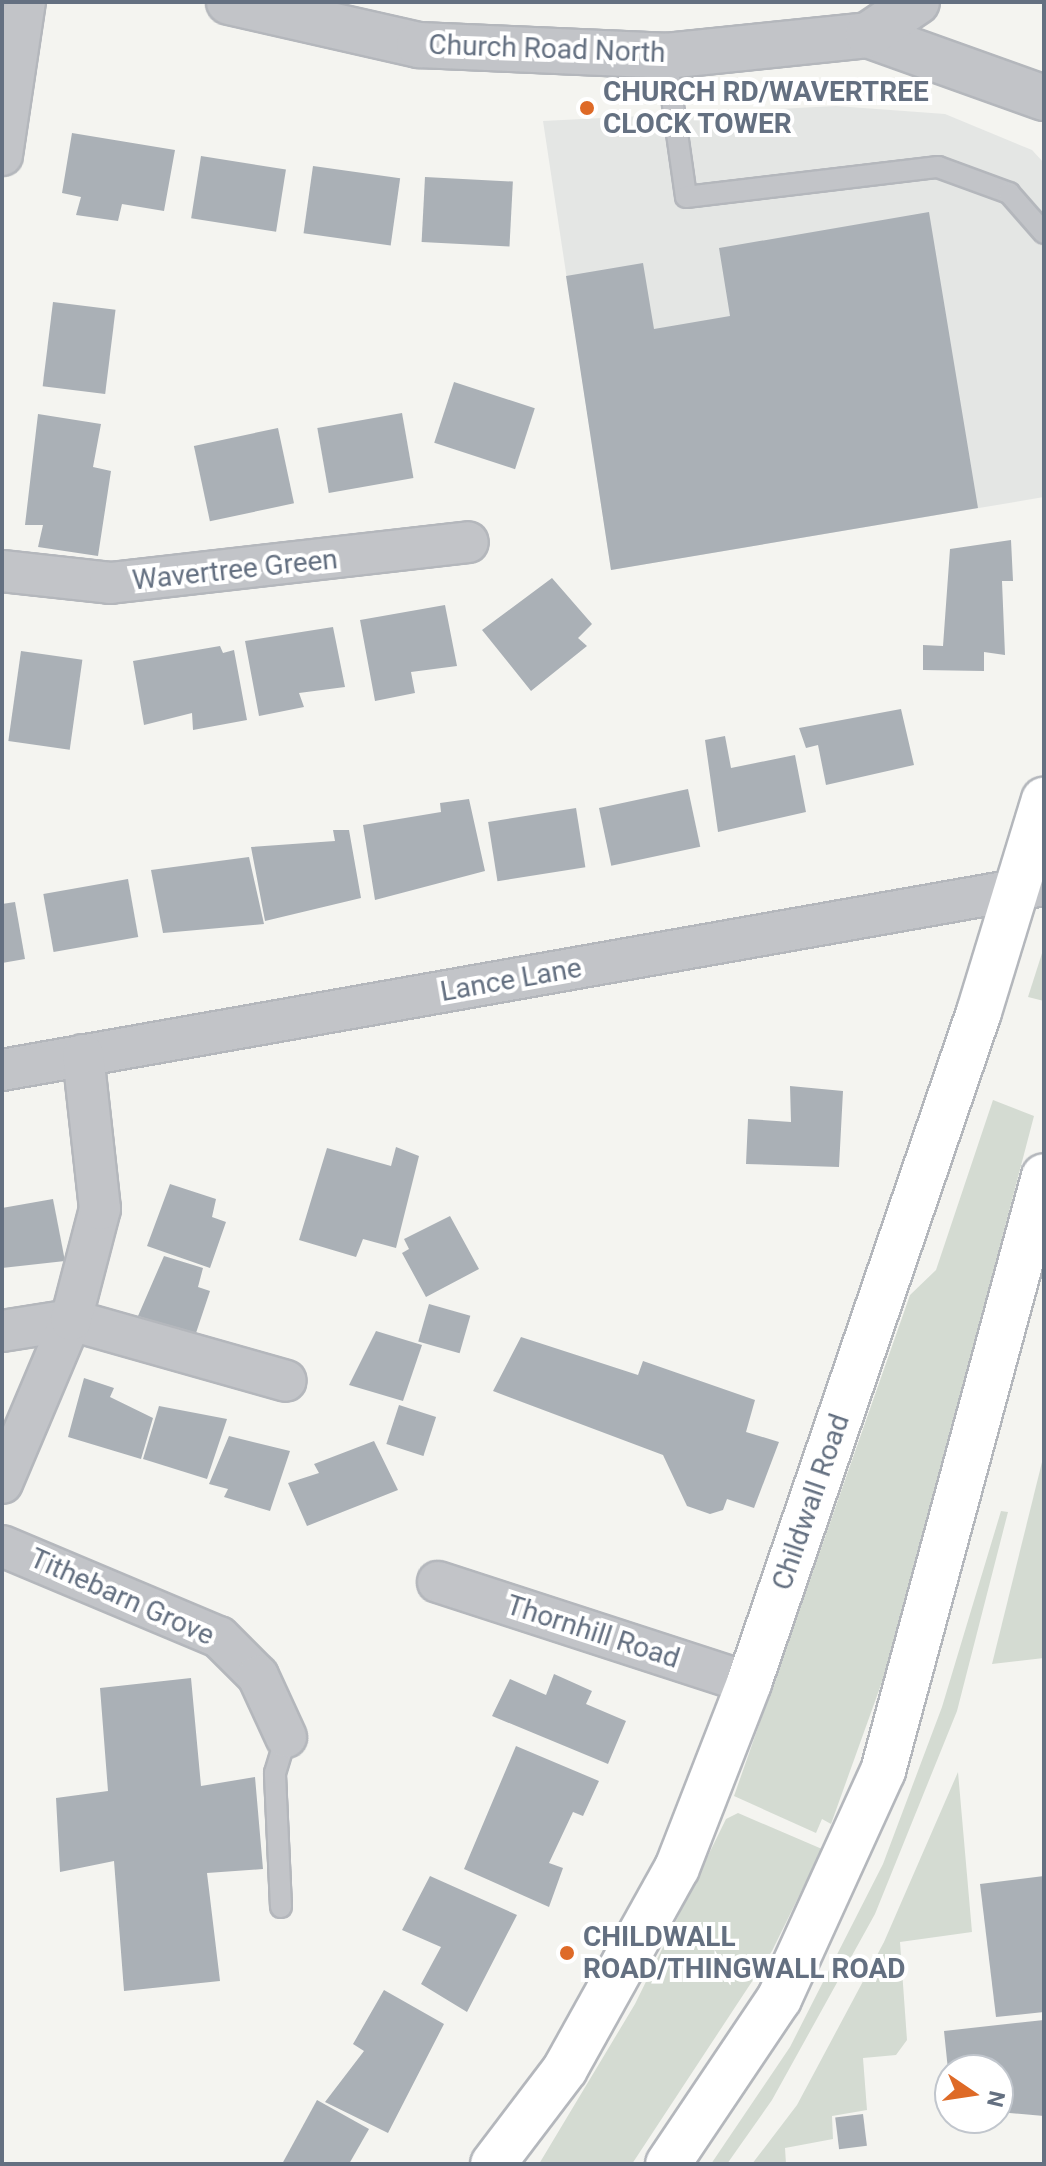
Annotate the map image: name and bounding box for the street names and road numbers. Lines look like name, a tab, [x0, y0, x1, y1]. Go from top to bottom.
street label: Church Road North	[428, 28, 666, 70]
street label: Wavertree Green	[131, 543, 339, 597]
street label: Lance Lane	[438, 951, 584, 1009]
street label: Childwall Road	[765, 1409, 857, 1595]
street label: Tithebarn Grove	[25, 1541, 219, 1653]
street label: Thornhill Road	[502, 1588, 684, 1676]

